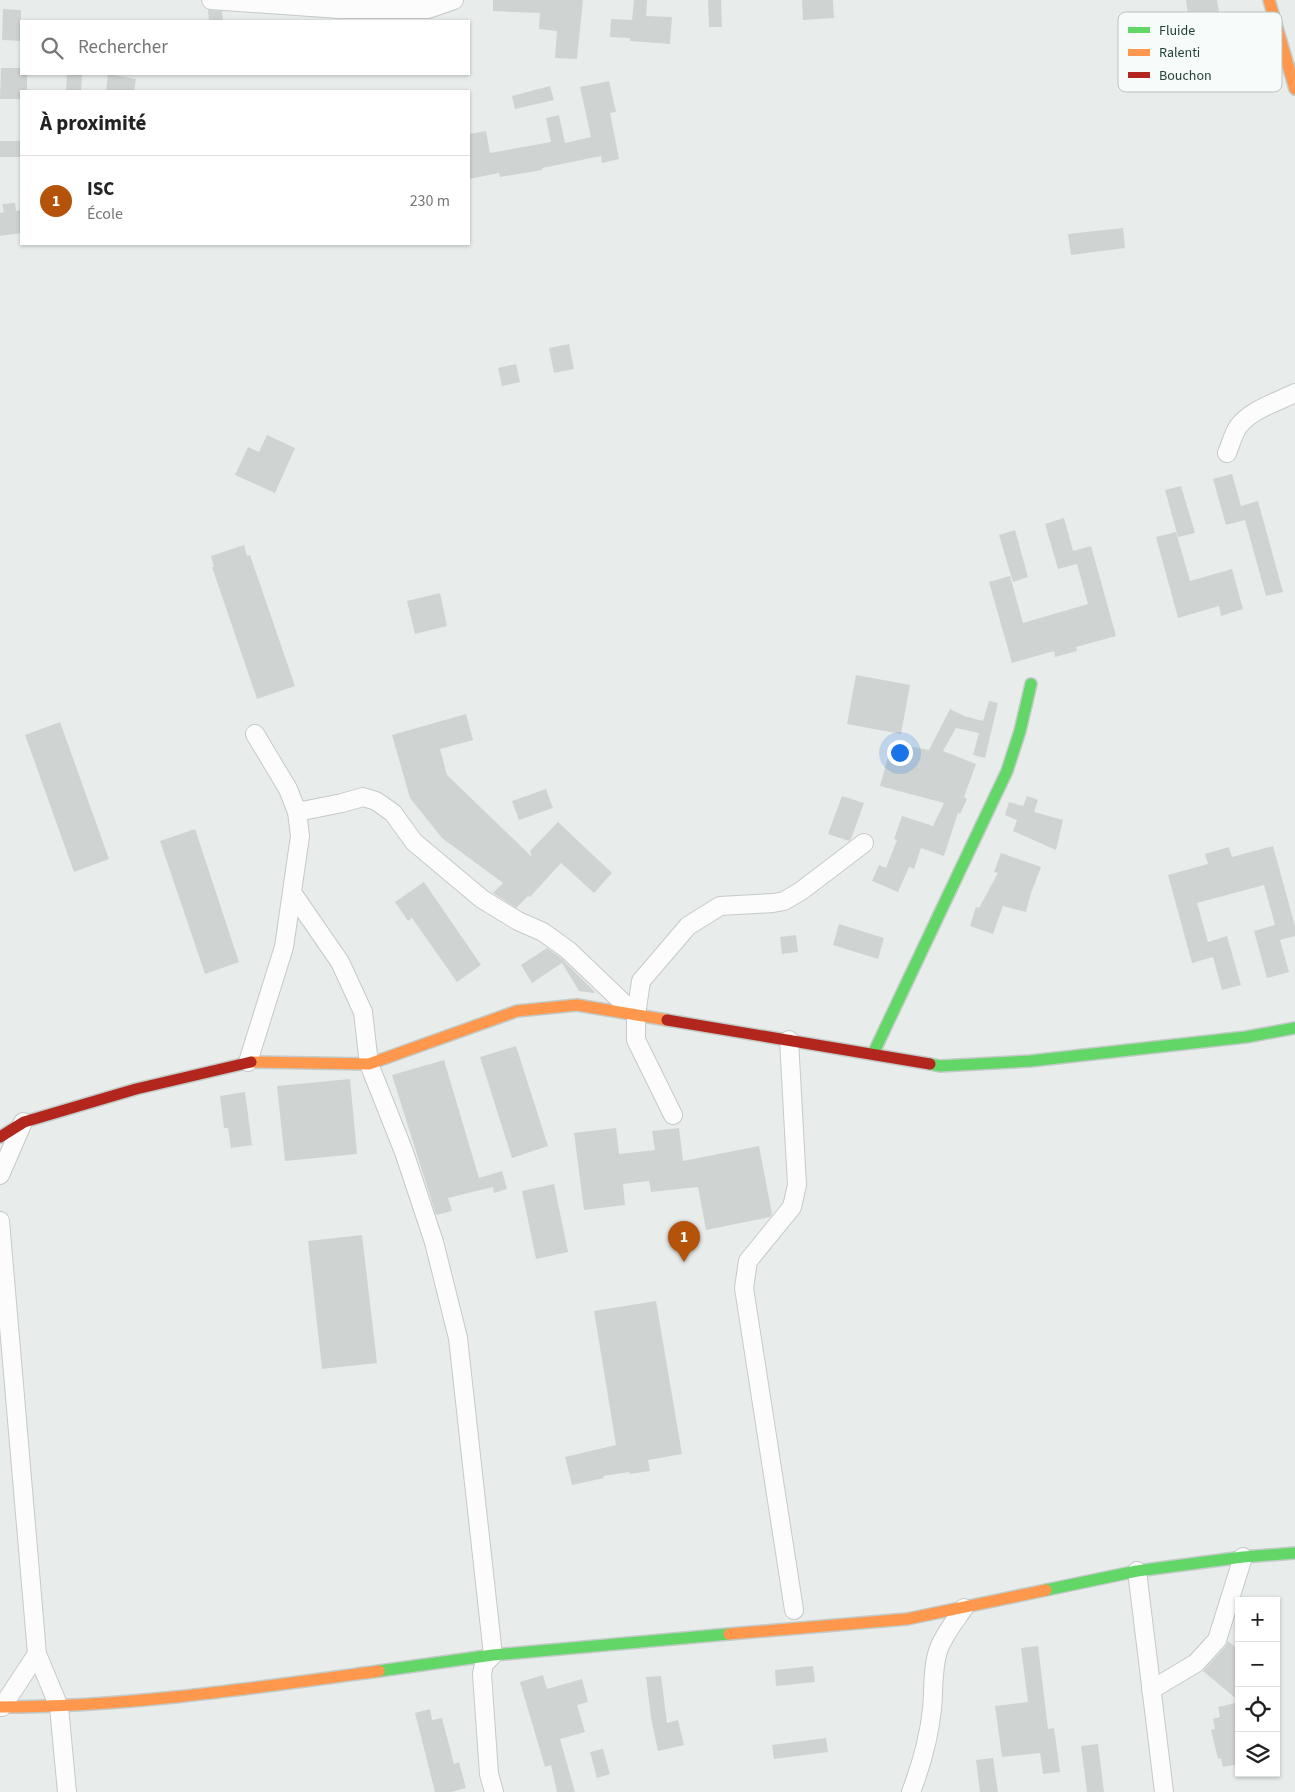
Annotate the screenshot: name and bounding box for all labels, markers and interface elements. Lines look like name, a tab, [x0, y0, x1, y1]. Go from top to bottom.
legend	[1118, 12, 1282, 92]
search box	[20, 20, 470, 75]
text: Fluide	[1159, 21, 1195, 41]
icon: search	[38, 34, 66, 62]
text: Rechercher	[78, 34, 168, 61]
text: Ralenti	[1159, 43, 1200, 63]
text: Bouchon	[1159, 66, 1212, 86]
text: À proximité	[40, 108, 146, 138]
text: ISC	[87, 176, 114, 203]
text: 1	[52, 190, 60, 212]
text: 230 m	[410, 190, 450, 212]
text: École	[87, 203, 123, 225]
your location	[887, 740, 913, 766]
pin: 1	[668, 1221, 700, 1262]
map controls	[1235, 1597, 1280, 1777]
button: +	[1235, 1597, 1280, 1642]
button: −	[1235, 1642, 1280, 1687]
button: locate	[1235, 1687, 1280, 1732]
button: layers	[1235, 1732, 1280, 1777]

